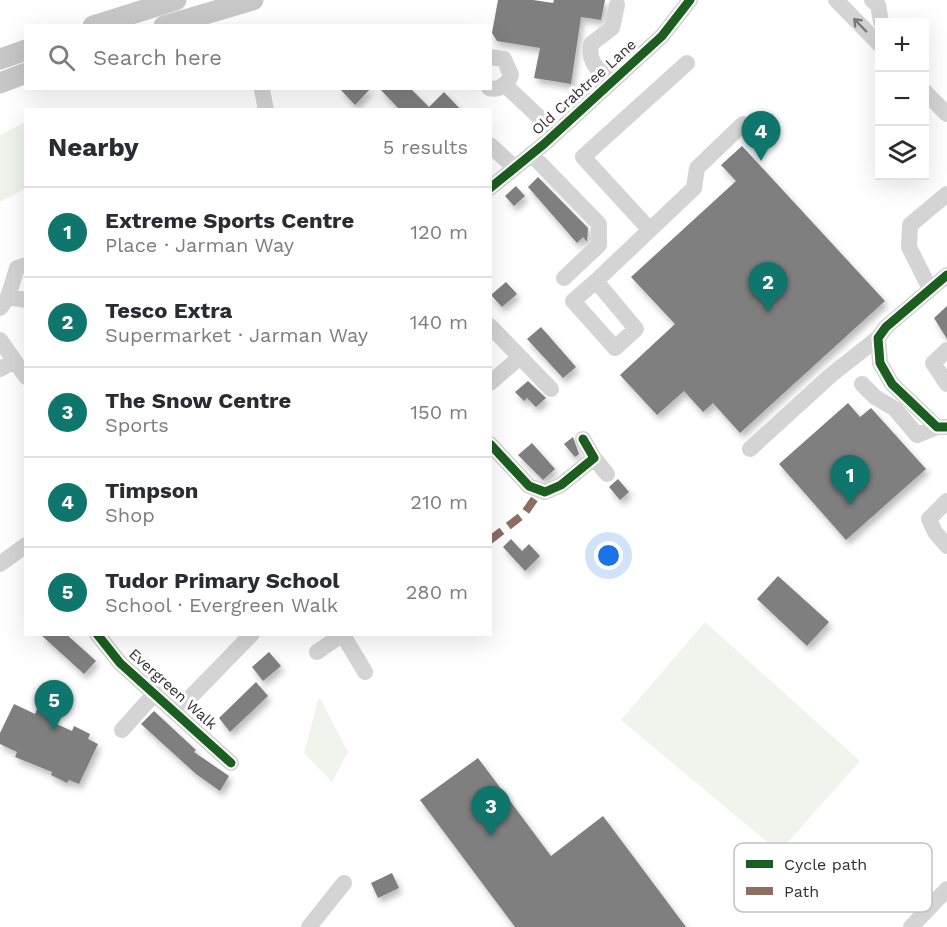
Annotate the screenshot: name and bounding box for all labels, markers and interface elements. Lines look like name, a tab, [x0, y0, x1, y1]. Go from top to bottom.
one-way arrow	[853, 18, 868, 33]
map controls	[875, 18, 929, 180]
button: +	[875, 18, 929, 72]
search box	[24, 24, 492, 90]
street label: Old Crabtree Lane	[528, 35, 640, 139]
icon: search	[45, 41, 78, 74]
text: Search here	[93, 45, 222, 70]
button: −	[875, 72, 929, 126]
pin: 4	[742, 112, 780, 161]
button: layers	[875, 126, 929, 180]
text: Nearby	[48, 132, 139, 162]
text: 5 results	[383, 135, 468, 159]
text: Extreme Sports Centre	[105, 208, 354, 233]
text: 1	[63, 220, 72, 244]
text: 120 m	[410, 220, 468, 244]
text: Place · Jarman Way	[105, 233, 294, 257]
pin: 2	[748, 262, 788, 312]
text: Tesco Extra	[105, 298, 232, 323]
text: 2	[62, 310, 73, 334]
text: 140 m	[410, 310, 468, 334]
text: Supermarket · Jarman Way	[105, 323, 368, 347]
text: The Snow Centre	[105, 388, 291, 413]
text: 3	[62, 400, 73, 424]
text: 150 m	[410, 400, 468, 424]
text: Sports	[105, 413, 169, 437]
pin: 1	[830, 456, 870, 505]
text: Timpson	[105, 478, 198, 503]
text: 4	[61, 490, 74, 514]
text: 210 m	[410, 490, 468, 514]
text: Shop	[105, 503, 155, 527]
your location	[594, 541, 623, 570]
text: Tudor Primary School	[105, 568, 340, 593]
text: 5	[62, 580, 73, 604]
text: 280 m	[406, 580, 468, 604]
text: School · Evergreen Walk	[105, 593, 338, 617]
street label: Evergreen Walk	[125, 645, 221, 733]
pin: 5	[34, 680, 74, 730]
pin: 3	[472, 786, 510, 836]
legend	[734, 843, 932, 912]
text: Cycle path	[784, 855, 867, 874]
text: Path	[784, 882, 819, 901]

